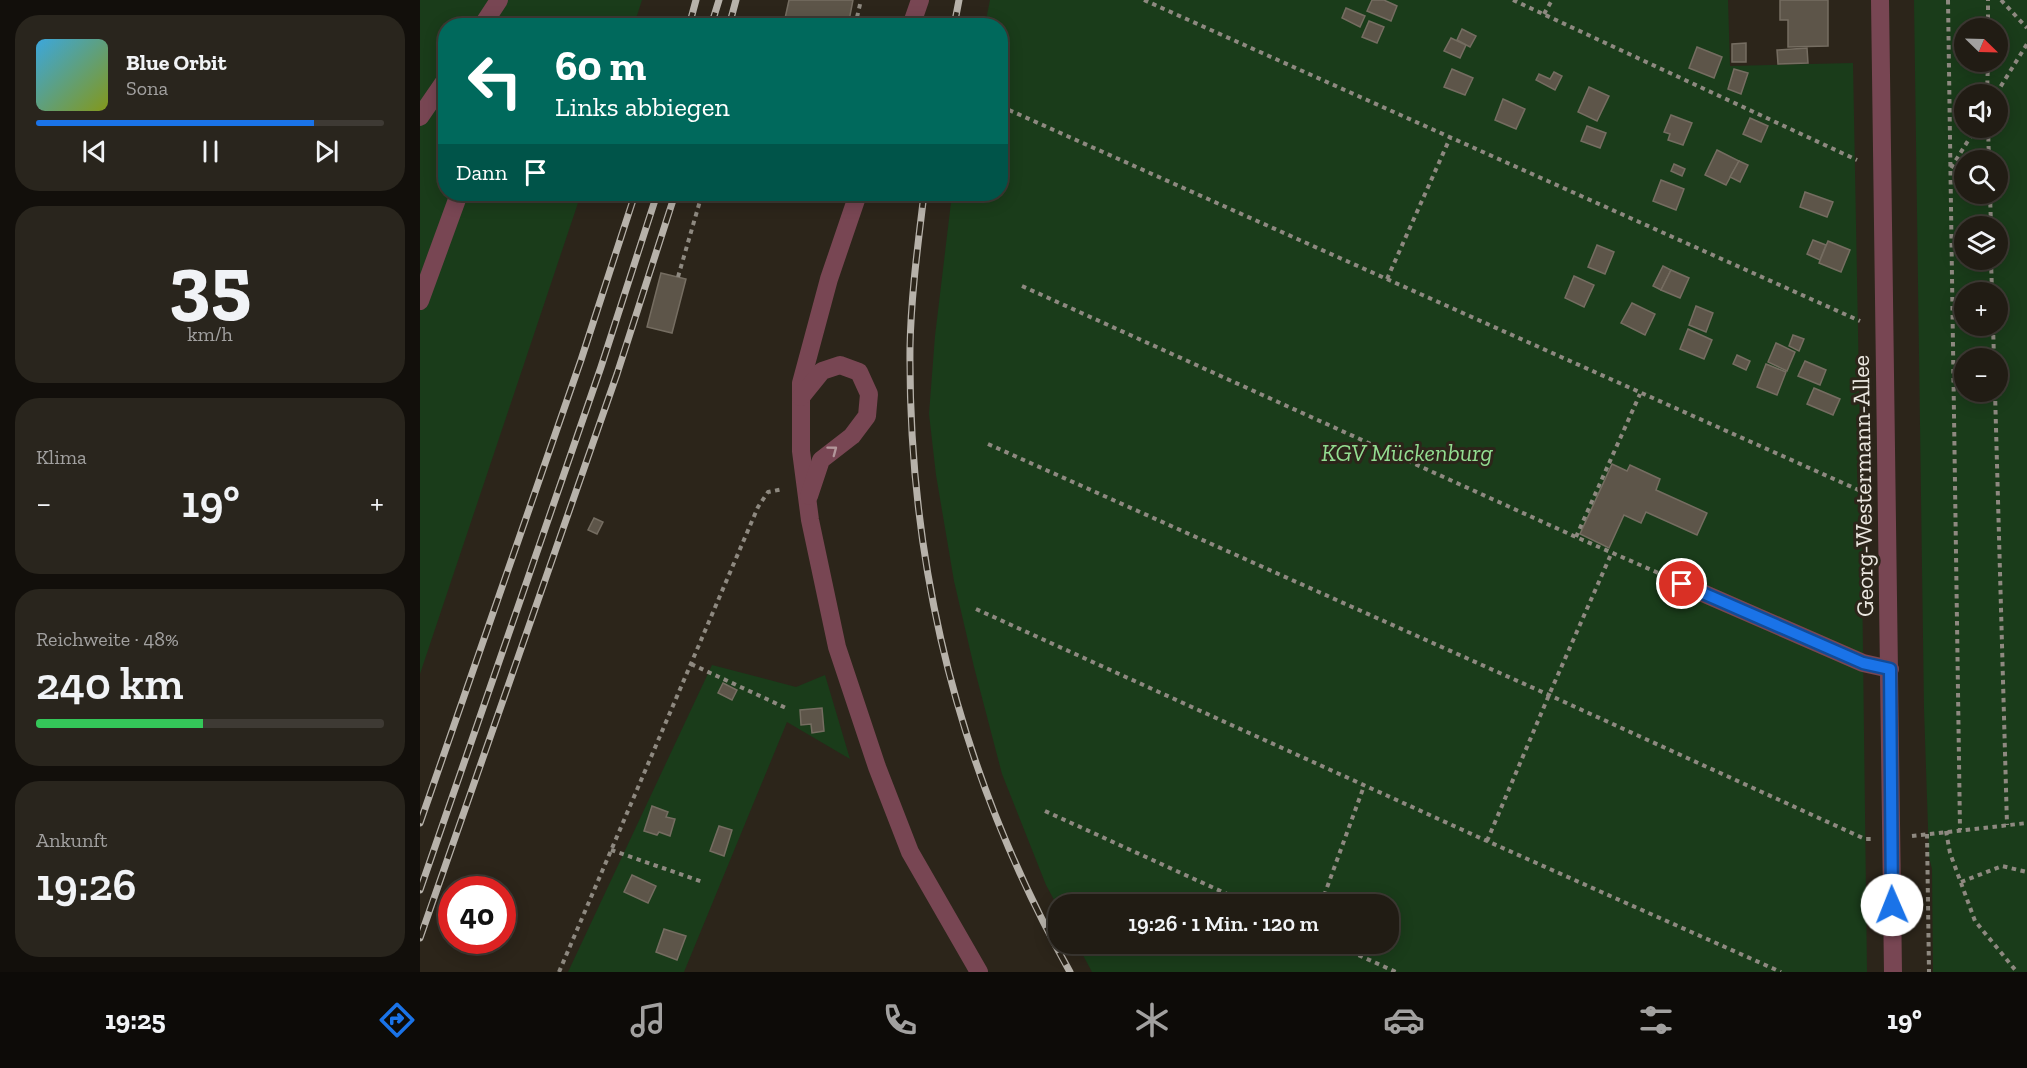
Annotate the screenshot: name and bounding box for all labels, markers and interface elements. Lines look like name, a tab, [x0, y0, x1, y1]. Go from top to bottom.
north arrow	[1954, 18, 2008, 72]
map controls	[1954, 18, 2008, 402]
text: 60 m	[555, 40, 646, 91]
icon: left	[456, 42, 534, 120]
text: Blue Orbit	[126, 49, 226, 76]
text: Sona	[126, 76, 168, 100]
button: sound	[1954, 84, 2008, 138]
text: Links abbiegen	[555, 91, 730, 123]
icon: previous	[78, 135, 111, 168]
icon: pause	[194, 135, 227, 168]
icon: next	[310, 135, 343, 168]
button: search	[1954, 150, 2008, 204]
icon: arrive	[519, 156, 552, 189]
text: Dann	[456, 159, 507, 186]
button: layers	[1954, 216, 2008, 270]
text: 35	[169, 236, 251, 330]
button: +	[1954, 282, 2008, 336]
text: km/h	[187, 322, 233, 346]
button: −	[1954, 348, 2008, 402]
street label: Georg-Westermann-Allee	[1846, 355, 1879, 617]
park label: KGV Mückenburg	[1321, 438, 1493, 467]
text: Klima	[36, 445, 87, 469]
one-way arrow	[827, 446, 838, 457]
text: 19°	[182, 475, 240, 529]
text: −	[36, 483, 51, 522]
text: +	[370, 483, 384, 522]
pin	[1656, 558, 1707, 609]
icon: arrive	[1665, 567, 1698, 600]
text: Reichweite · 48%	[36, 627, 179, 651]
text: 240 km	[36, 657, 183, 711]
text: Ankunft	[36, 828, 107, 852]
text: 19:26	[36, 858, 137, 912]
position arrow	[1860, 873, 1924, 937]
speed limit sign: 40	[438, 876, 516, 954]
text: 19:26 · 1 Min. · 120 m	[1128, 910, 1319, 937]
icon: directions	[376, 999, 418, 1041]
icon: music	[627, 999, 669, 1041]
icon: phone	[879, 999, 921, 1041]
icon: climate	[1131, 999, 1173, 1041]
icon: car	[1383, 999, 1425, 1041]
icon: filters	[1635, 999, 1677, 1041]
text: 19:25	[105, 1004, 166, 1036]
text: 19°	[1887, 1004, 1922, 1036]

